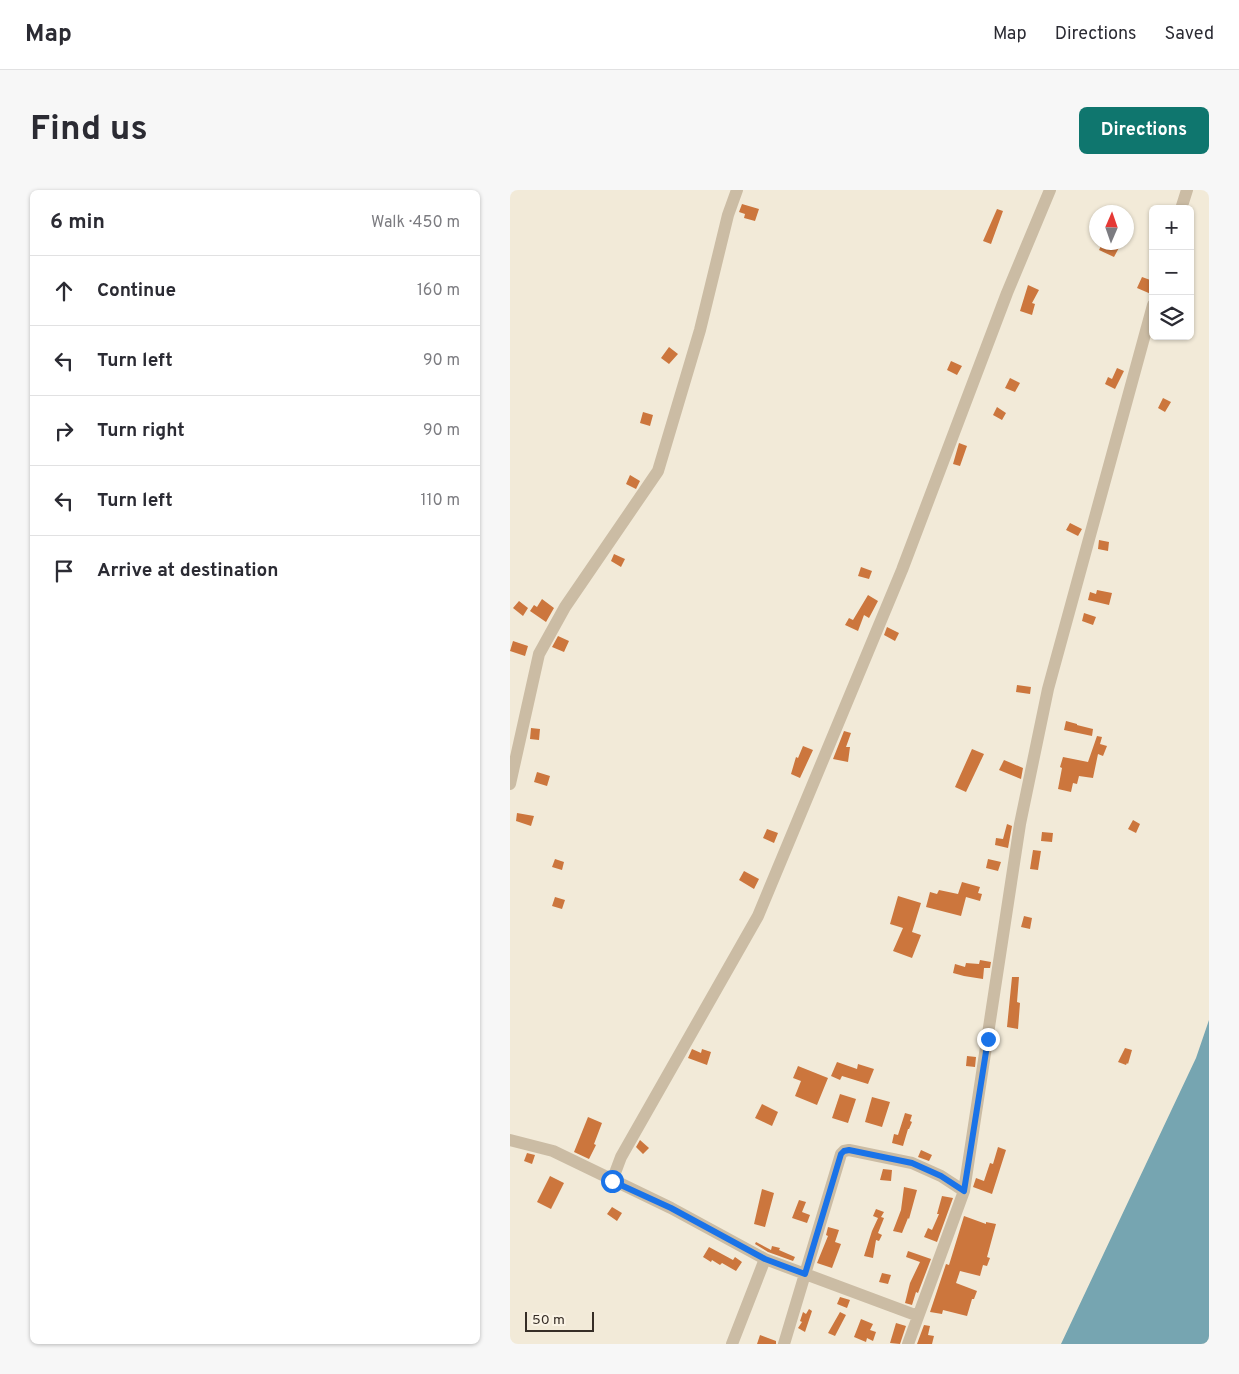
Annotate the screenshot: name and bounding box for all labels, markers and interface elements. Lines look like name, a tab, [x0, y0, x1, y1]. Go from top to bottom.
text: Map	[25, 20, 72, 50]
text: Map	[993, 23, 1027, 46]
text: Directions	[1055, 23, 1137, 46]
text: Saved	[1165, 23, 1214, 46]
button: Directions	[1079, 107, 1209, 154]
text: Find us	[30, 108, 148, 152]
north arrow	[1089, 205, 1134, 250]
map controls	[1149, 205, 1194, 340]
button: +	[1149, 205, 1194, 250]
text: 6 min	[50, 209, 105, 236]
text: Walk · 450 m	[371, 213, 460, 233]
button: −	[1149, 250, 1194, 295]
icon: ahead	[50, 277, 78, 305]
text: Continue	[97, 279, 176, 303]
text: 160 m	[417, 281, 460, 301]
button: layers	[1149, 295, 1194, 340]
icon: left	[50, 347, 78, 375]
text: Turn left	[97, 349, 173, 373]
text: 90 m	[423, 351, 460, 371]
icon: right	[50, 417, 78, 445]
text: Turn right	[97, 419, 185, 443]
text: 90 m	[423, 421, 460, 441]
icon: left	[50, 487, 78, 515]
text: Turn left	[97, 489, 173, 513]
text: 110 m	[420, 491, 460, 511]
icon: arrive	[50, 557, 78, 585]
text: Arrive at destination	[97, 559, 278, 583]
route end	[977, 1028, 1000, 1051]
route start	[601, 1170, 624, 1193]
scale bar	[525, 1309, 594, 1332]
text: 50 m	[532, 1312, 565, 1329]

